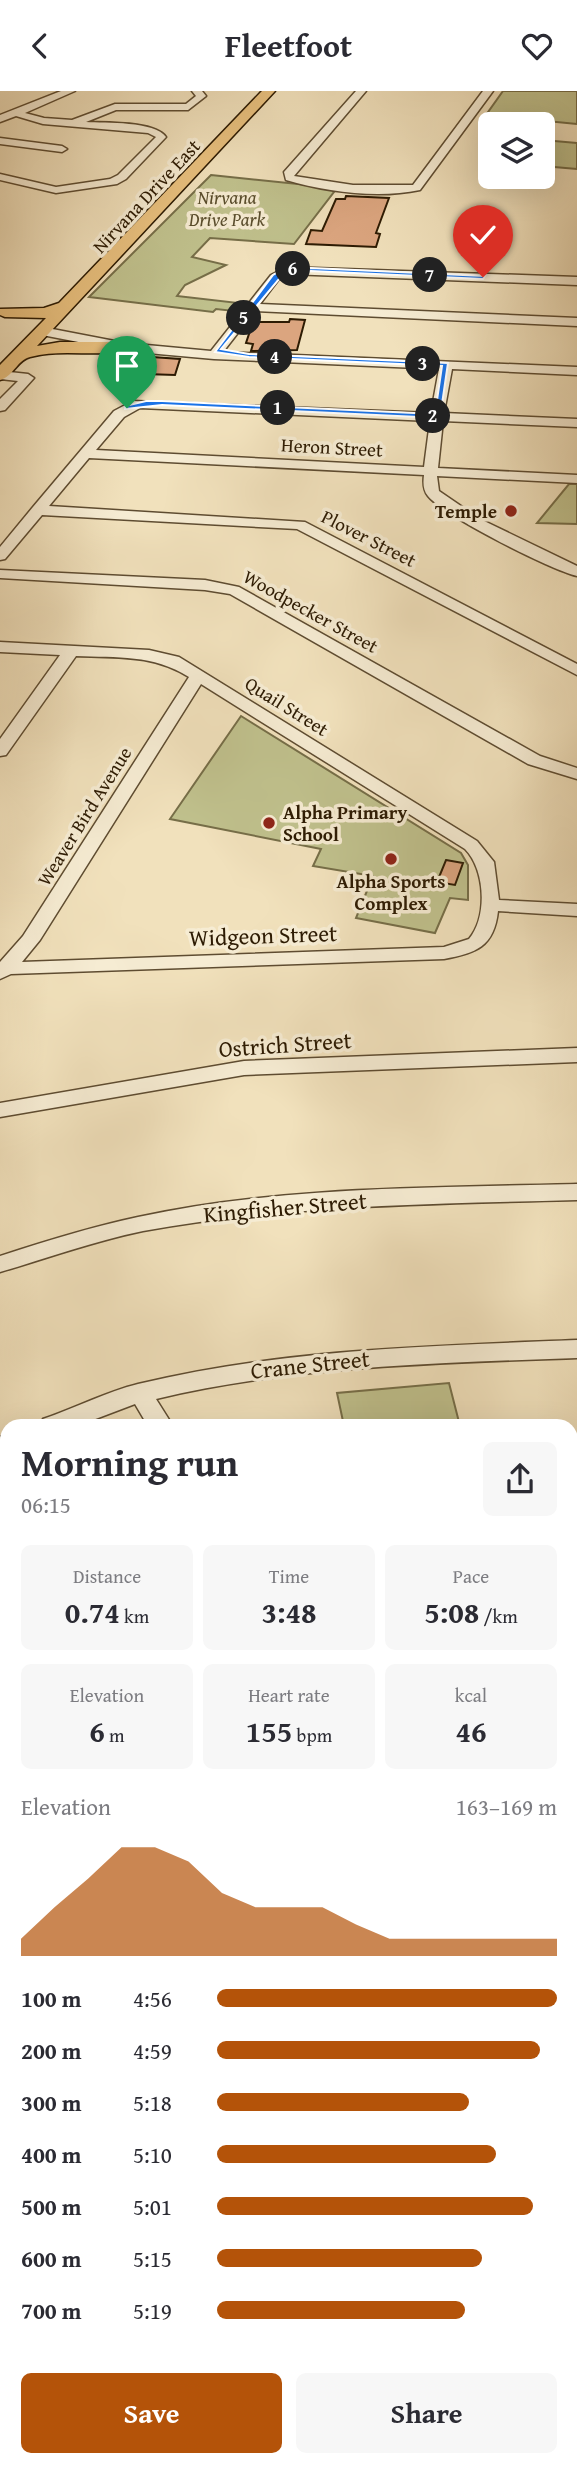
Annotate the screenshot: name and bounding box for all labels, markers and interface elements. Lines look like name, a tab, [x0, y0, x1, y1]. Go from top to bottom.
text: Fleetfoot	[225, 22, 352, 69]
icon: back	[21, 27, 59, 65]
icon: heart	[518, 27, 556, 65]
map controls	[478, 112, 555, 189]
button: layers	[478, 112, 555, 189]
street label: Nirvana Drive East	[86, 132, 207, 259]
park label: Nirvana Drive Park	[188, 183, 265, 233]
pin	[453, 205, 513, 277]
icon: check	[464, 216, 502, 254]
pin: 6	[276, 251, 310, 287]
text: 6	[288, 254, 297, 282]
pin: 7	[412, 257, 448, 293]
text: 7	[425, 260, 434, 288]
pin: 5	[226, 301, 262, 335]
text: 5	[239, 303, 248, 331]
pin	[97, 336, 157, 408]
pin: 4	[258, 339, 292, 375]
text: 4	[270, 342, 279, 370]
icon: arrive	[108, 347, 146, 385]
pin: 3	[406, 347, 440, 381]
text: 3	[418, 349, 427, 377]
pin: 1	[260, 391, 296, 425]
text: 1	[273, 393, 282, 421]
pin: 2	[416, 399, 450, 433]
text: 2	[428, 401, 437, 429]
street label: Heron Street	[280, 430, 384, 464]
place label: Temple	[435, 497, 497, 525]
street label: Plover Street	[317, 502, 421, 574]
marker: Temple	[503, 503, 519, 519]
street label: Woodpecker Street	[238, 562, 384, 660]
street label: Quail Street	[240, 669, 334, 743]
street label: Weaver Bird Avenue	[30, 741, 138, 891]
place label: Alpha Primary School	[283, 798, 407, 848]
marker: Alpha Primary School	[261, 815, 277, 831]
marker: Alpha Sports Complex	[383, 851, 399, 867]
place label: Alpha Sports Complex	[337, 867, 445, 917]
street label: Widgeon Street	[188, 916, 338, 954]
street label: Ostrich Street	[217, 1023, 353, 1065]
street label: Kingfisher Street	[202, 1183, 368, 1231]
street label: Crane Street	[249, 1341, 371, 1387]
text: Morning run	[21, 1434, 238, 1490]
button: share	[483, 1442, 557, 1516]
text: 06:15	[21, 1488, 71, 1521]
text: Distance	[73, 1562, 141, 1590]
text: Time	[269, 1562, 309, 1590]
text: Pace	[453, 1562, 489, 1590]
text: 0.74	[65, 1590, 120, 1634]
text: 3:48	[261, 1590, 317, 1634]
text: 5:08	[424, 1590, 479, 1634]
text: km	[120, 1602, 149, 1630]
text: /km	[479, 1602, 518, 1630]
text: Elevation	[70, 1681, 144, 1709]
text: Heart rate	[248, 1681, 330, 1709]
text: kcal	[455, 1681, 487, 1709]
text: 6	[89, 1709, 105, 1753]
text: 155	[246, 1709, 292, 1753]
text: 46	[455, 1709, 487, 1753]
text: m	[105, 1721, 125, 1749]
text: bpm	[292, 1721, 332, 1749]
text: Elevation	[21, 1790, 111, 1823]
text: 163–169 m	[456, 1790, 557, 1823]
text: 100 m	[21, 1982, 82, 2015]
text: 4:56	[133, 1982, 172, 2015]
text: 200 m	[21, 2034, 82, 2067]
text: 4:59	[133, 2034, 172, 2067]
text: 300 m	[21, 2086, 82, 2119]
text: 5:18	[133, 2086, 172, 2119]
text: 400 m	[21, 2138, 82, 2171]
text: 5:10	[133, 2138, 172, 2171]
text: 500 m	[21, 2190, 82, 2223]
text: 5:01	[133, 2190, 172, 2223]
text: 600 m	[21, 2242, 82, 2275]
text: 5:15	[133, 2242, 172, 2275]
text: 700 m	[21, 2294, 82, 2327]
text: 5:19	[133, 2294, 172, 2327]
button: Save	[21, 2373, 282, 2453]
button: Share	[296, 2373, 557, 2453]

